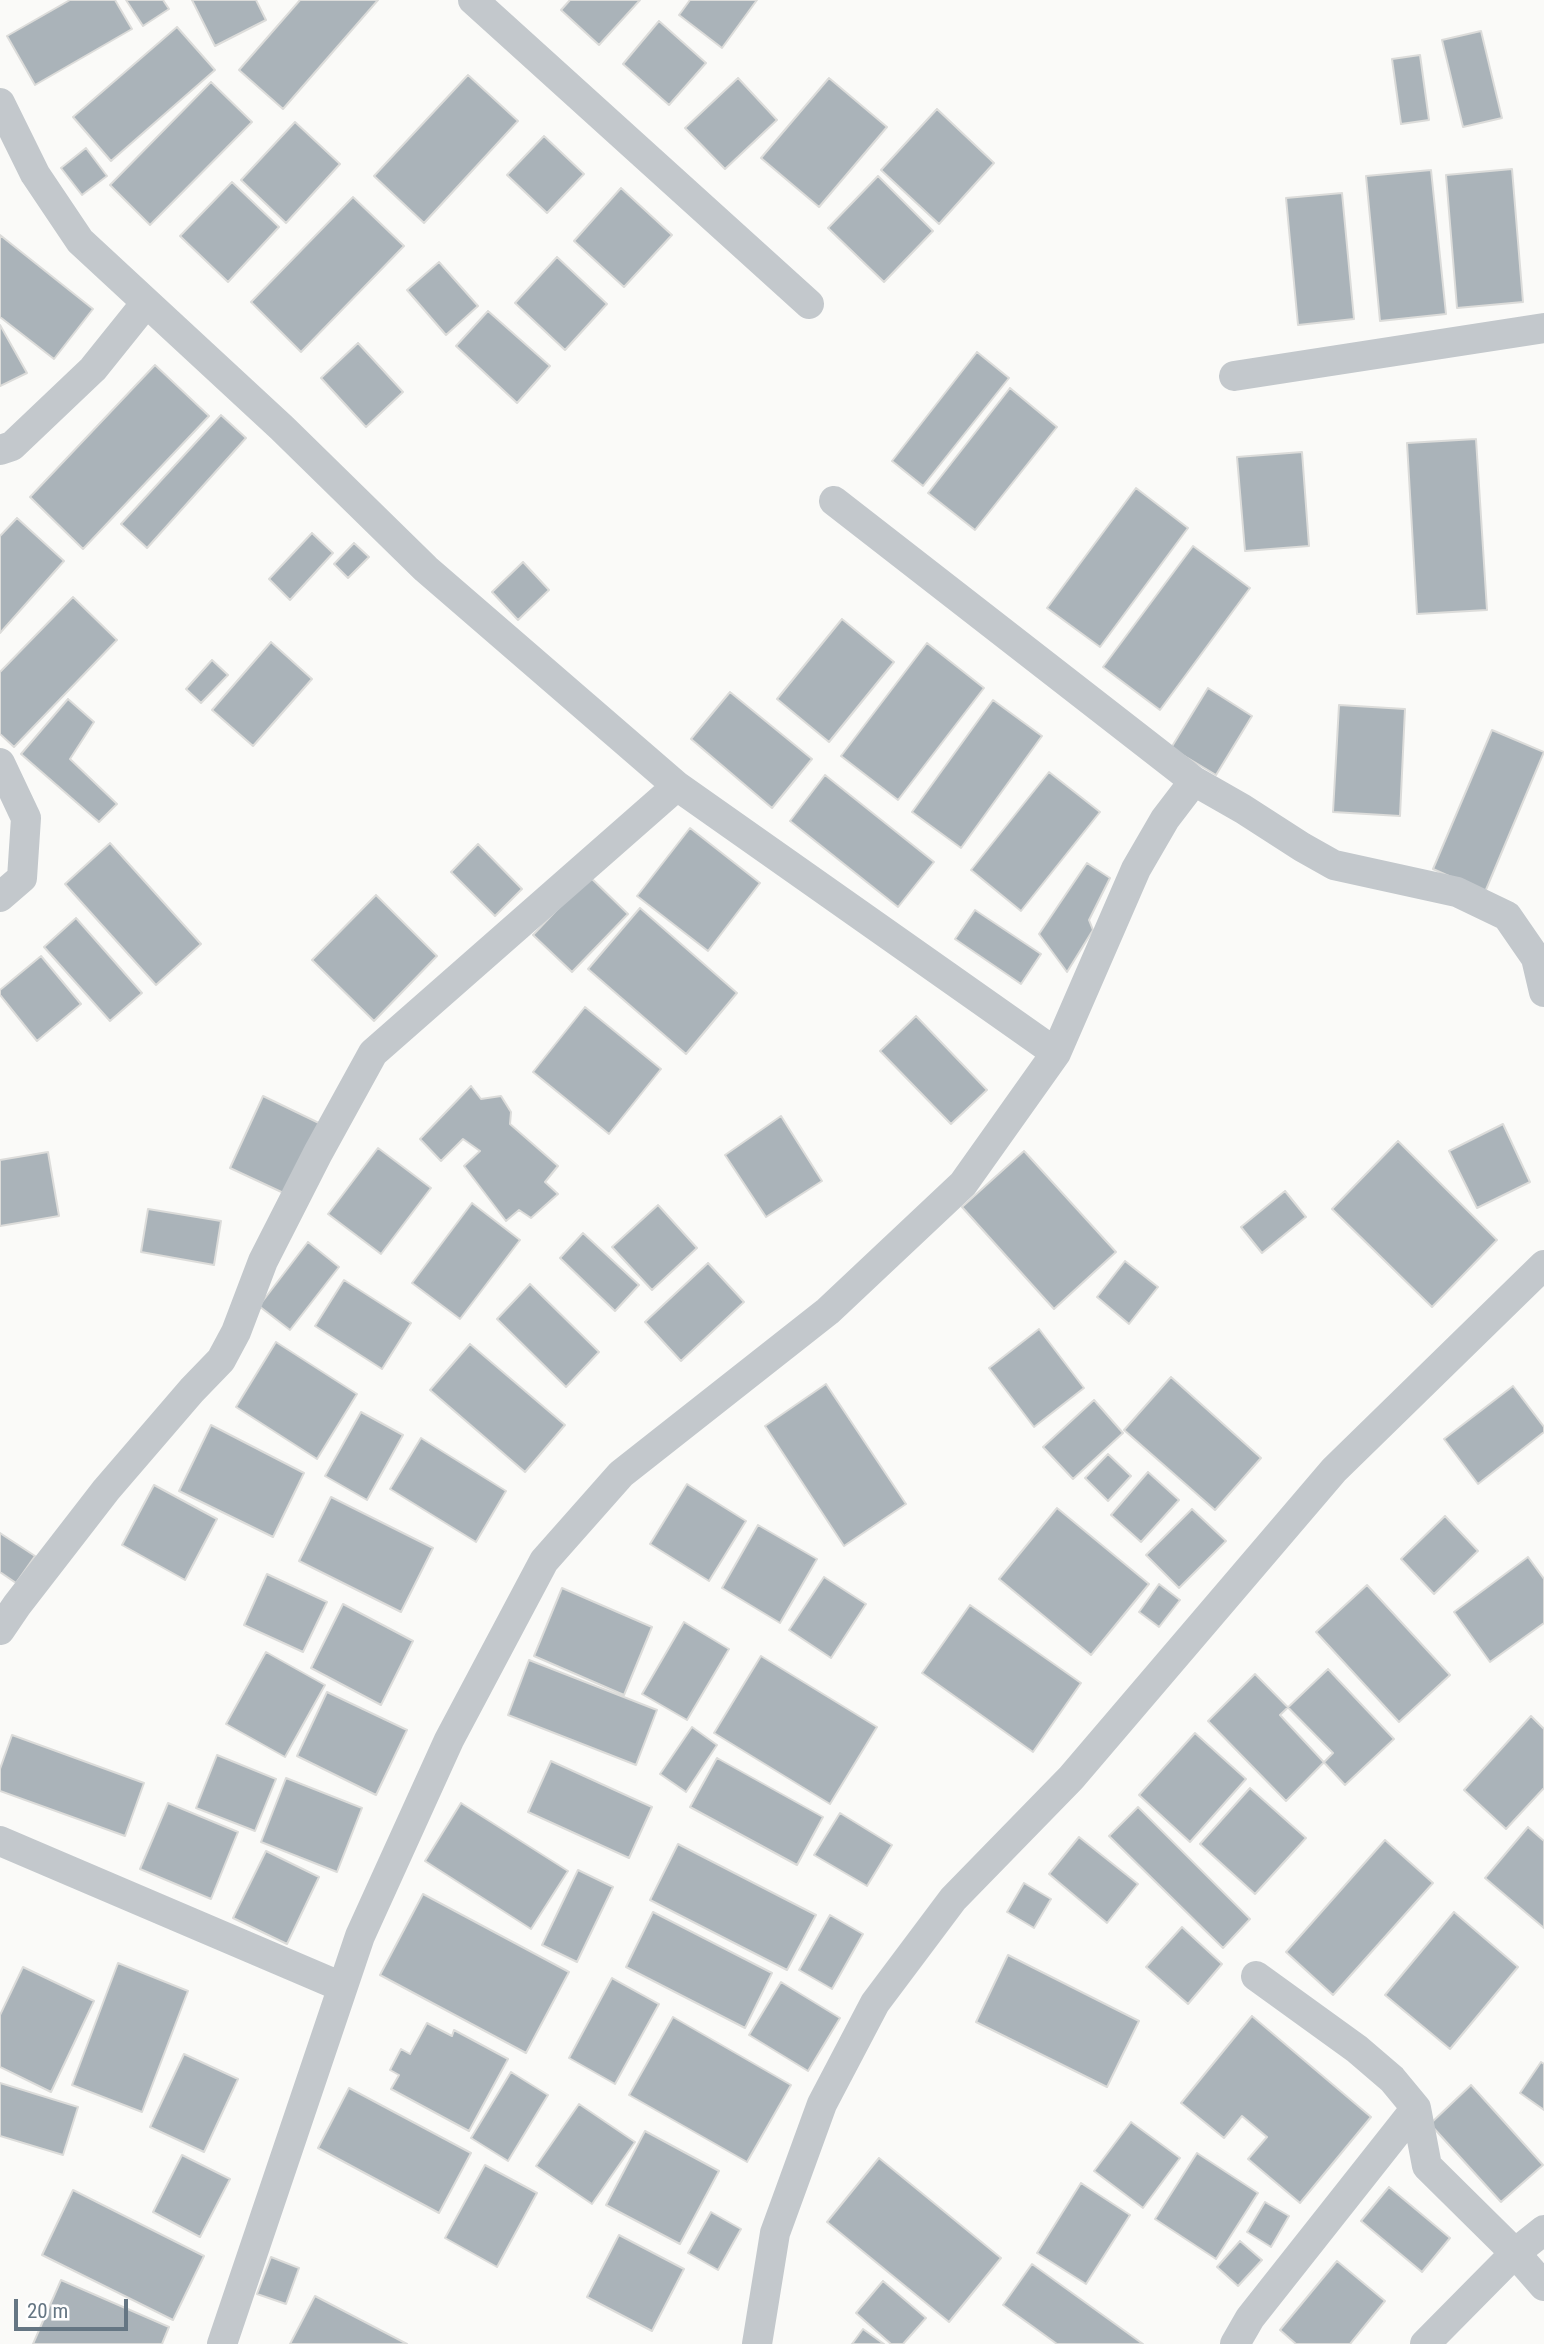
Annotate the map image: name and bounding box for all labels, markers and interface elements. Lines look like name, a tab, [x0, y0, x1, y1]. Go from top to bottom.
scale bar	[18, 2284, 131, 2328]
text: 20 m	[27, 2299, 68, 2323]

